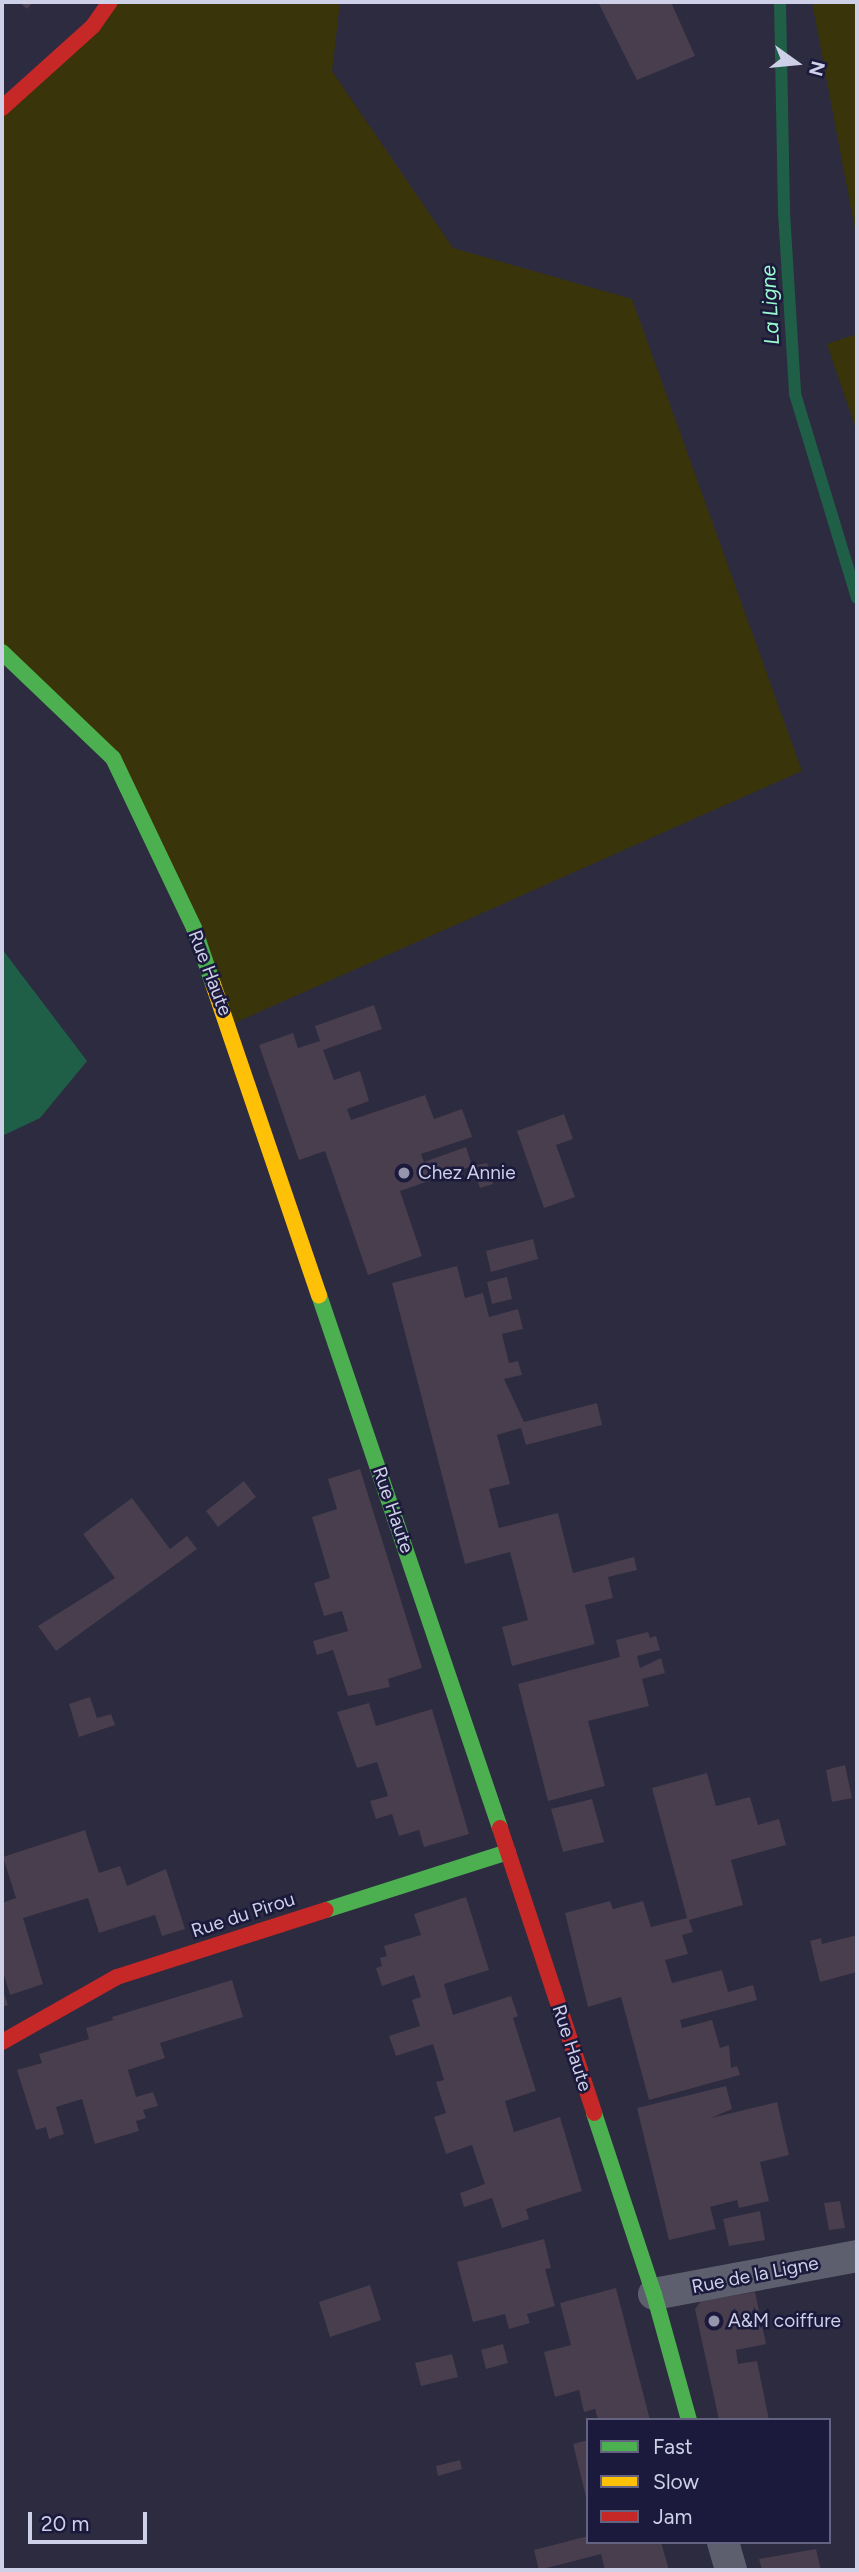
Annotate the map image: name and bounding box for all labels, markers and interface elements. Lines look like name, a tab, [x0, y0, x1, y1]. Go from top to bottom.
north arrow	[761, 28, 831, 98]
text: N	[804, 58, 830, 79]
water label: La Ligne	[755, 265, 785, 345]
street label: Rue Haute	[183, 927, 237, 1019]
place label: Chez Annie	[418, 1162, 516, 1184]
marker: Chez Annie	[396, 1165, 412, 1181]
street label: Rue Haute	[368, 1464, 418, 1556]
street label: Rue du Pirou	[188, 1888, 298, 1942]
street label: Rue Haute	[547, 2002, 597, 2094]
street label: Rue de la Ligne	[690, 2252, 820, 2298]
place label: A&M coiffure	[728, 2310, 841, 2332]
marker: A&M coiffure	[706, 2313, 722, 2329]
legend	[586, 2418, 831, 2544]
text: Fast	[653, 2434, 693, 2459]
text: Slow	[653, 2469, 699, 2494]
scale bar	[32, 2498, 150, 2542]
text: Jam	[653, 2504, 692, 2529]
text: 20 m	[41, 2511, 89, 2536]

